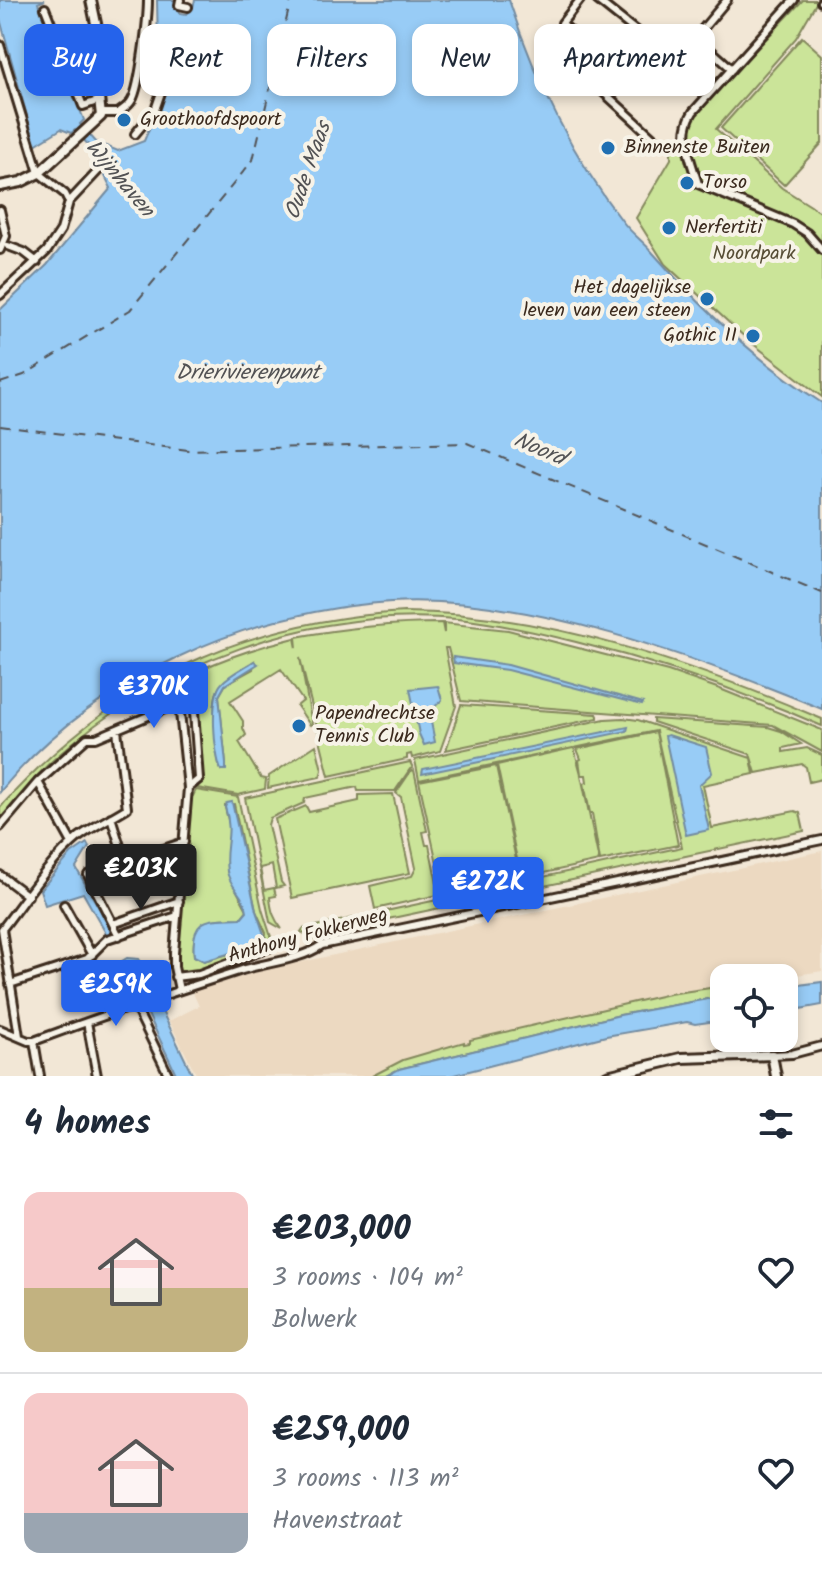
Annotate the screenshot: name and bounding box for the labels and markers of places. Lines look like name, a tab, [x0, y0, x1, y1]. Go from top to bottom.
place label: Groothoofdspoort	[140, 104, 282, 136]
marker: Groothoofdspoort	[115, 111, 133, 129]
place label: Binnenste Buiten	[624, 132, 770, 164]
marker: Binnenste Buiten	[599, 139, 617, 157]
place label: Torso	[703, 167, 747, 199]
marker: Torso	[678, 174, 696, 192]
place label: Nerfertiti	[685, 212, 764, 244]
marker: Nerfertiti	[660, 219, 678, 237]
place label: Het dagelijkse leven van een steen	[523, 272, 691, 327]
marker: Het dagelijkse leven van een steen	[698, 290, 716, 308]
place label: Gothic II	[663, 320, 737, 352]
marker: Gothic II	[744, 327, 762, 345]
pin: €370K	[98, 662, 210, 730]
place label: Papendrechtse Tennis Club	[315, 698, 435, 753]
marker: Papendrechtse Tennis Club	[290, 717, 308, 735]
pin: €203K	[85, 844, 197, 912]
pin: €272K	[432, 857, 544, 925]
pin: €259K	[60, 960, 172, 1028]

